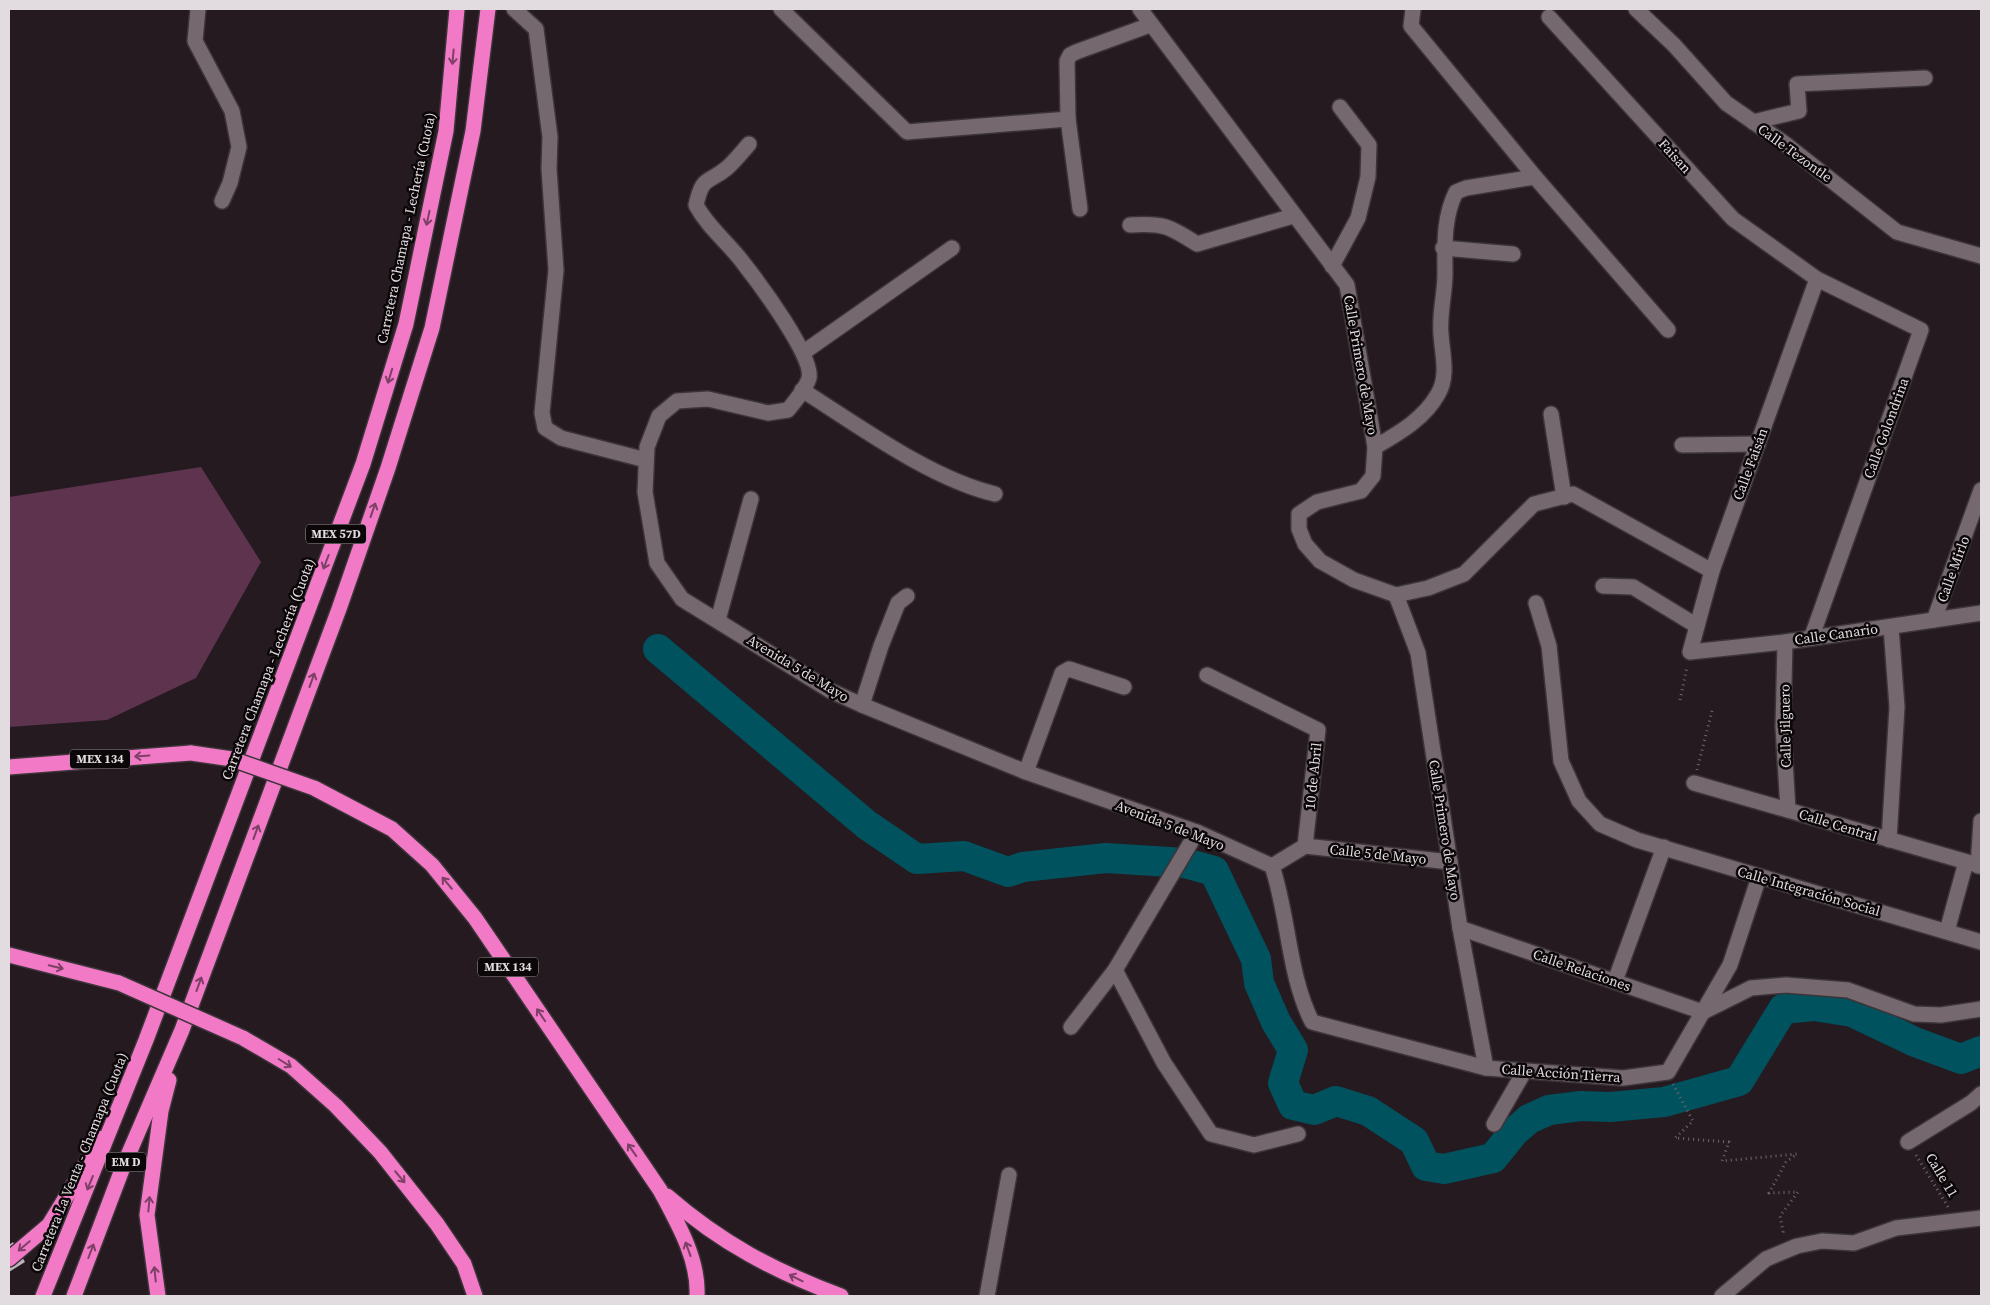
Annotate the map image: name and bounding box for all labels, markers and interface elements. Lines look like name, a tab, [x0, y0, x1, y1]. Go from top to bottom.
one-way arrow	[448, 49, 457, 65]
street label: Carretera Chamapa - Lechería (Cuota)	[372, 111, 440, 345]
street label: Calle Tezontle	[1754, 119, 1836, 187]
street label: Faisan	[1654, 134, 1696, 178]
one-way arrow	[423, 209, 432, 225]
street label: Calle Primero de Mayo	[1339, 294, 1383, 437]
one-way arrow	[384, 367, 394, 383]
street label: Calle Golondrina	[1859, 374, 1914, 481]
street label: Calle Faisán	[1728, 425, 1772, 503]
one-way arrow	[369, 503, 378, 519]
road number: MEX 57D	[306, 524, 366, 544]
street label: Calle Mirlo	[1932, 533, 1974, 605]
one-way arrow	[320, 554, 330, 569]
street label: Carretera Chamapa - Lechería (Cuota)	[216, 555, 320, 783]
street label: Calle Canario	[1793, 618, 1879, 650]
street label: Avenida 5 de Mayo	[743, 630, 853, 707]
one-way arrow	[308, 673, 317, 688]
street label: Calle Jilguero	[1774, 684, 1796, 768]
street label: 10 de Abril	[1300, 742, 1326, 810]
road number: MEX 134	[70, 750, 130, 769]
one-way arrow	[134, 752, 150, 761]
street label: Calle Primero de Mayo	[1424, 758, 1466, 902]
street label: Avenida 5 de Mayo	[1112, 795, 1228, 855]
street label: Calle Central	[1796, 804, 1880, 846]
one-way arrow	[252, 825, 261, 840]
street label: Calle 5 de Mayo	[1329, 839, 1428, 869]
street label: Calle Integración Social	[1735, 861, 1883, 921]
one-way arrow	[441, 877, 452, 890]
street label: Calle Relaciones	[1530, 944, 1634, 996]
road number: MEX 134	[478, 958, 538, 976]
one-way arrow	[48, 963, 64, 972]
one-way arrow	[195, 977, 204, 993]
one-way arrow	[536, 1009, 546, 1023]
street label: Carretera La Venta - Chamapa (Cuota)	[26, 1049, 132, 1275]
one-way arrow	[278, 1058, 292, 1068]
street label: Calle Acción Tierra	[1501, 1059, 1622, 1087]
one-way arrow	[627, 1143, 637, 1157]
street label: Calle 11	[1921, 1149, 1963, 1201]
road number: EM D	[106, 1152, 146, 1172]
one-way arrow	[395, 1170, 406, 1183]
one-way arrow	[84, 1176, 93, 1191]
one-way arrow	[144, 1196, 153, 1212]
one-way arrow	[18, 1240, 31, 1251]
one-way arrow	[683, 1242, 692, 1257]
one-way arrow	[87, 1244, 97, 1259]
one-way arrow	[150, 1266, 160, 1282]
one-way arrow	[789, 1273, 804, 1282]

